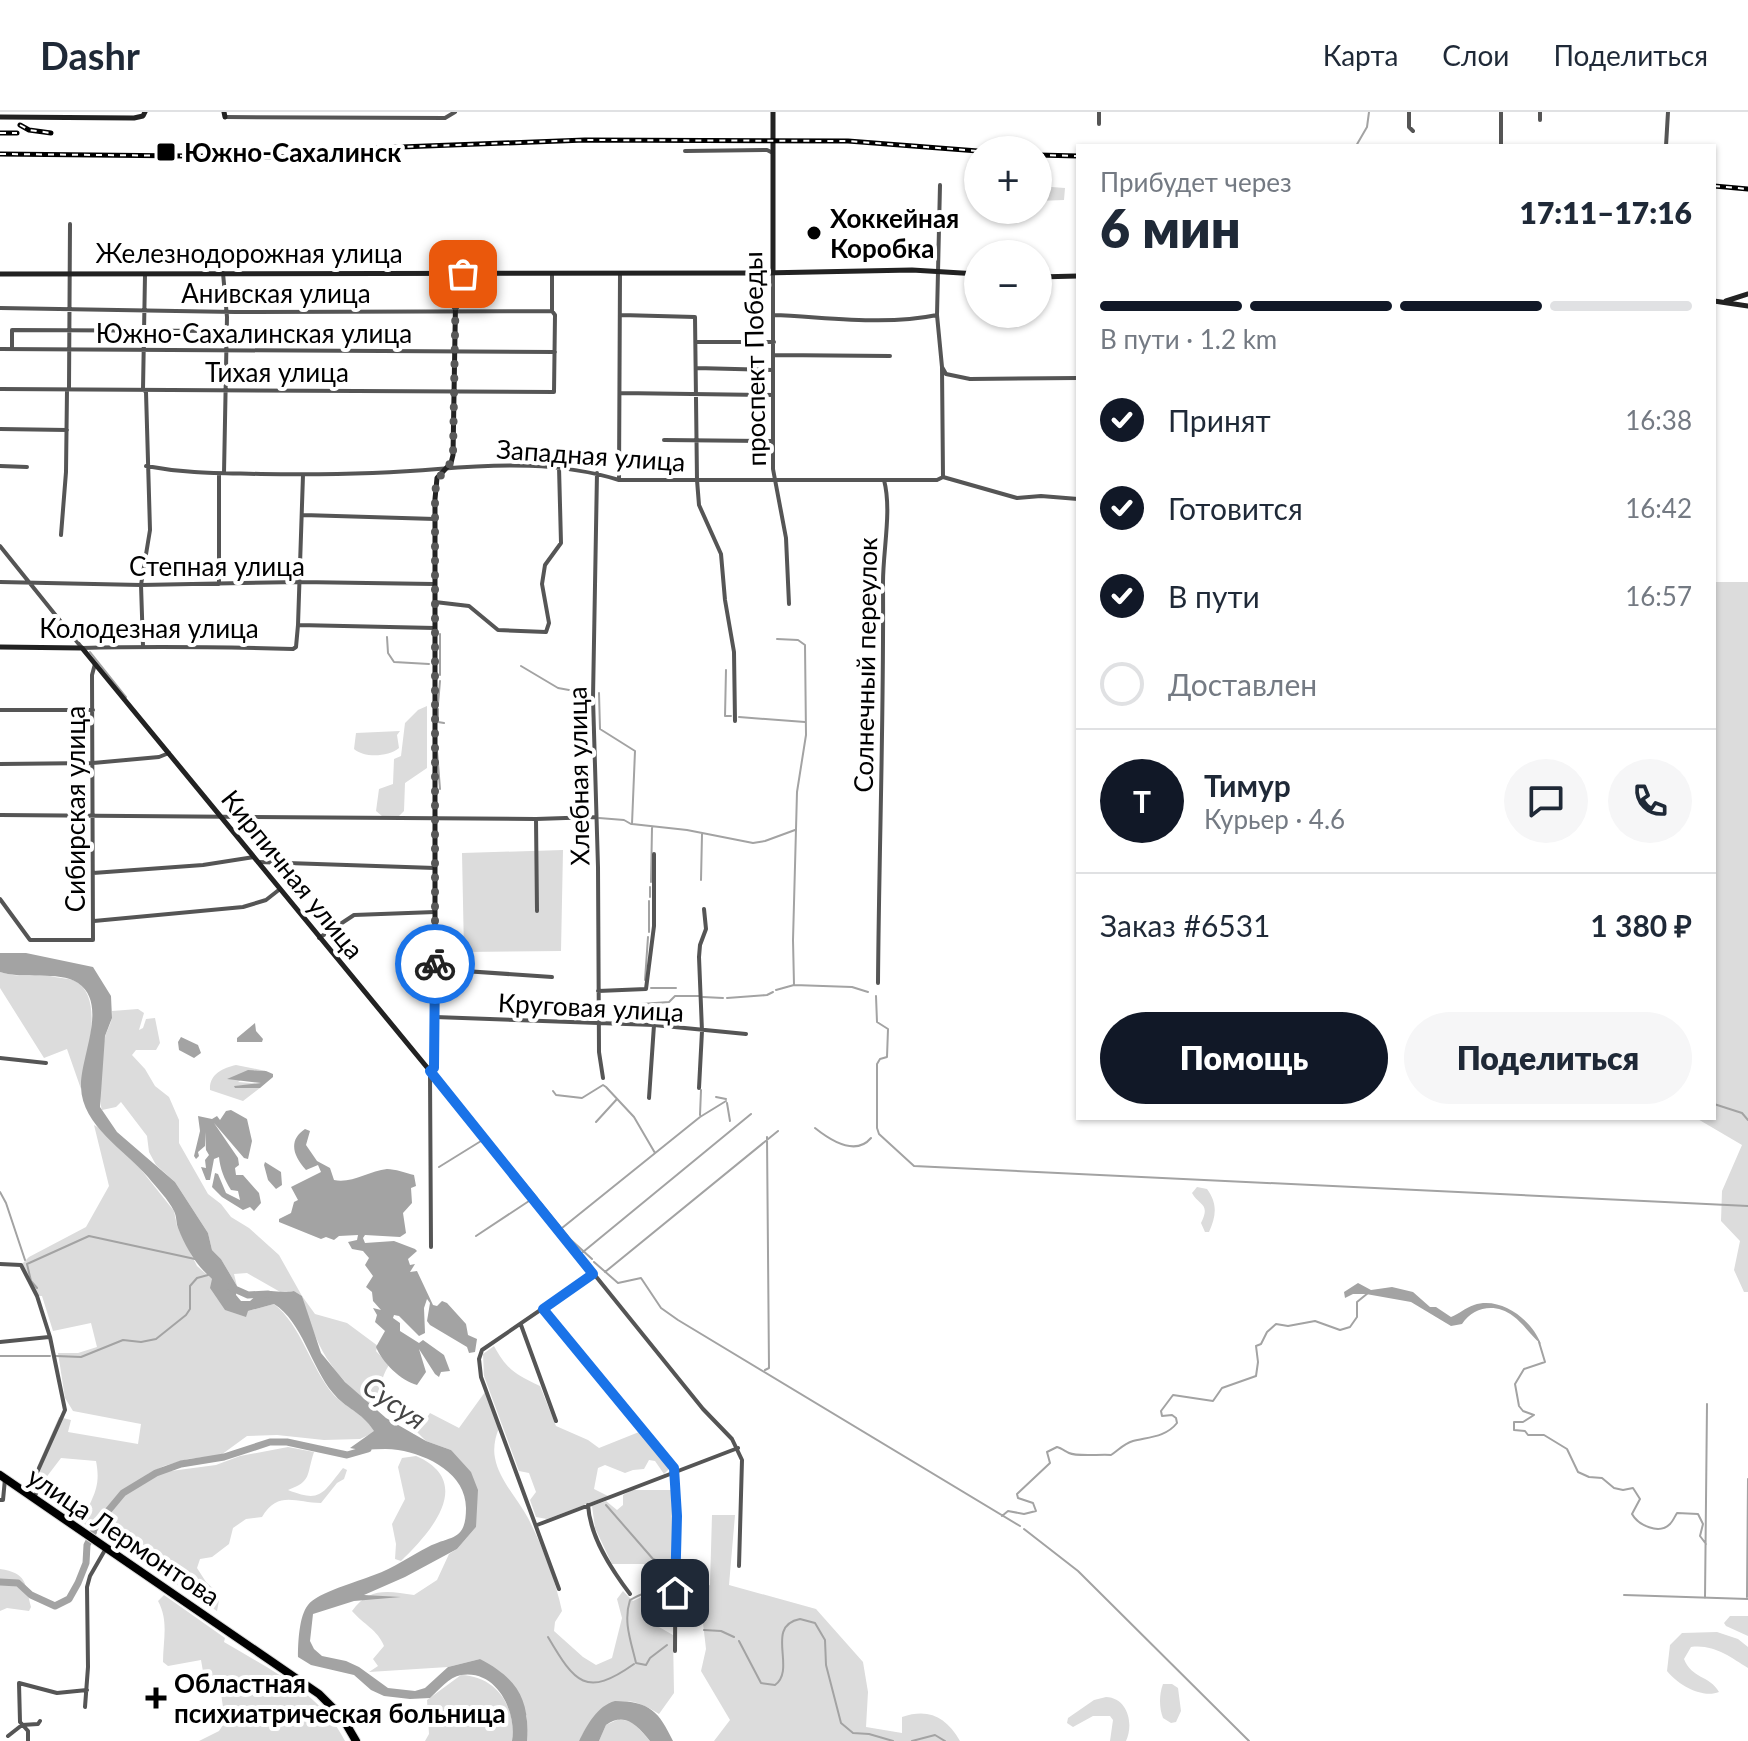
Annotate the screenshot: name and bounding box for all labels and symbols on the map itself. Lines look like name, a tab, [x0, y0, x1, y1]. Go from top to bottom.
place label: Южно-Сахалинск	[184, 136, 401, 168]
marker: Южно-Сахалинск	[155, 141, 177, 163]
place label: Хоккейная Коробка	[830, 202, 959, 264]
marker: Хоккейная Коробка	[805, 224, 823, 242]
street label: Железнодорожная улица	[95, 237, 403, 269]
pin	[429, 240, 497, 308]
street label: проспект Победы	[736, 251, 772, 467]
street label: Анивская улица	[181, 277, 371, 309]
street label: Южно-Сахалинская улица	[96, 317, 412, 349]
street label: Тихая улица	[205, 356, 349, 388]
street label: Западная улица	[495, 432, 687, 478]
street label: Солнечный переулок	[847, 537, 883, 793]
street label: Степная улица	[129, 550, 305, 582]
street label: Колодезная улица	[39, 612, 259, 644]
street label: Хлебная улица	[560, 686, 596, 866]
street label: Сибирская улица	[59, 706, 91, 912]
street label: Кирпичная улица	[215, 783, 371, 965]
courier	[395, 924, 475, 1004]
street label: Круговая улица	[497, 986, 685, 1028]
water label: Сусуя	[357, 1368, 433, 1436]
street label: улица Лермонтова	[22, 1460, 226, 1612]
pin	[641, 1559, 709, 1627]
place label: Областная психиатрическая больница	[174, 1667, 506, 1729]
marker: Областная психиатрическая больница	[145, 1687, 167, 1709]

